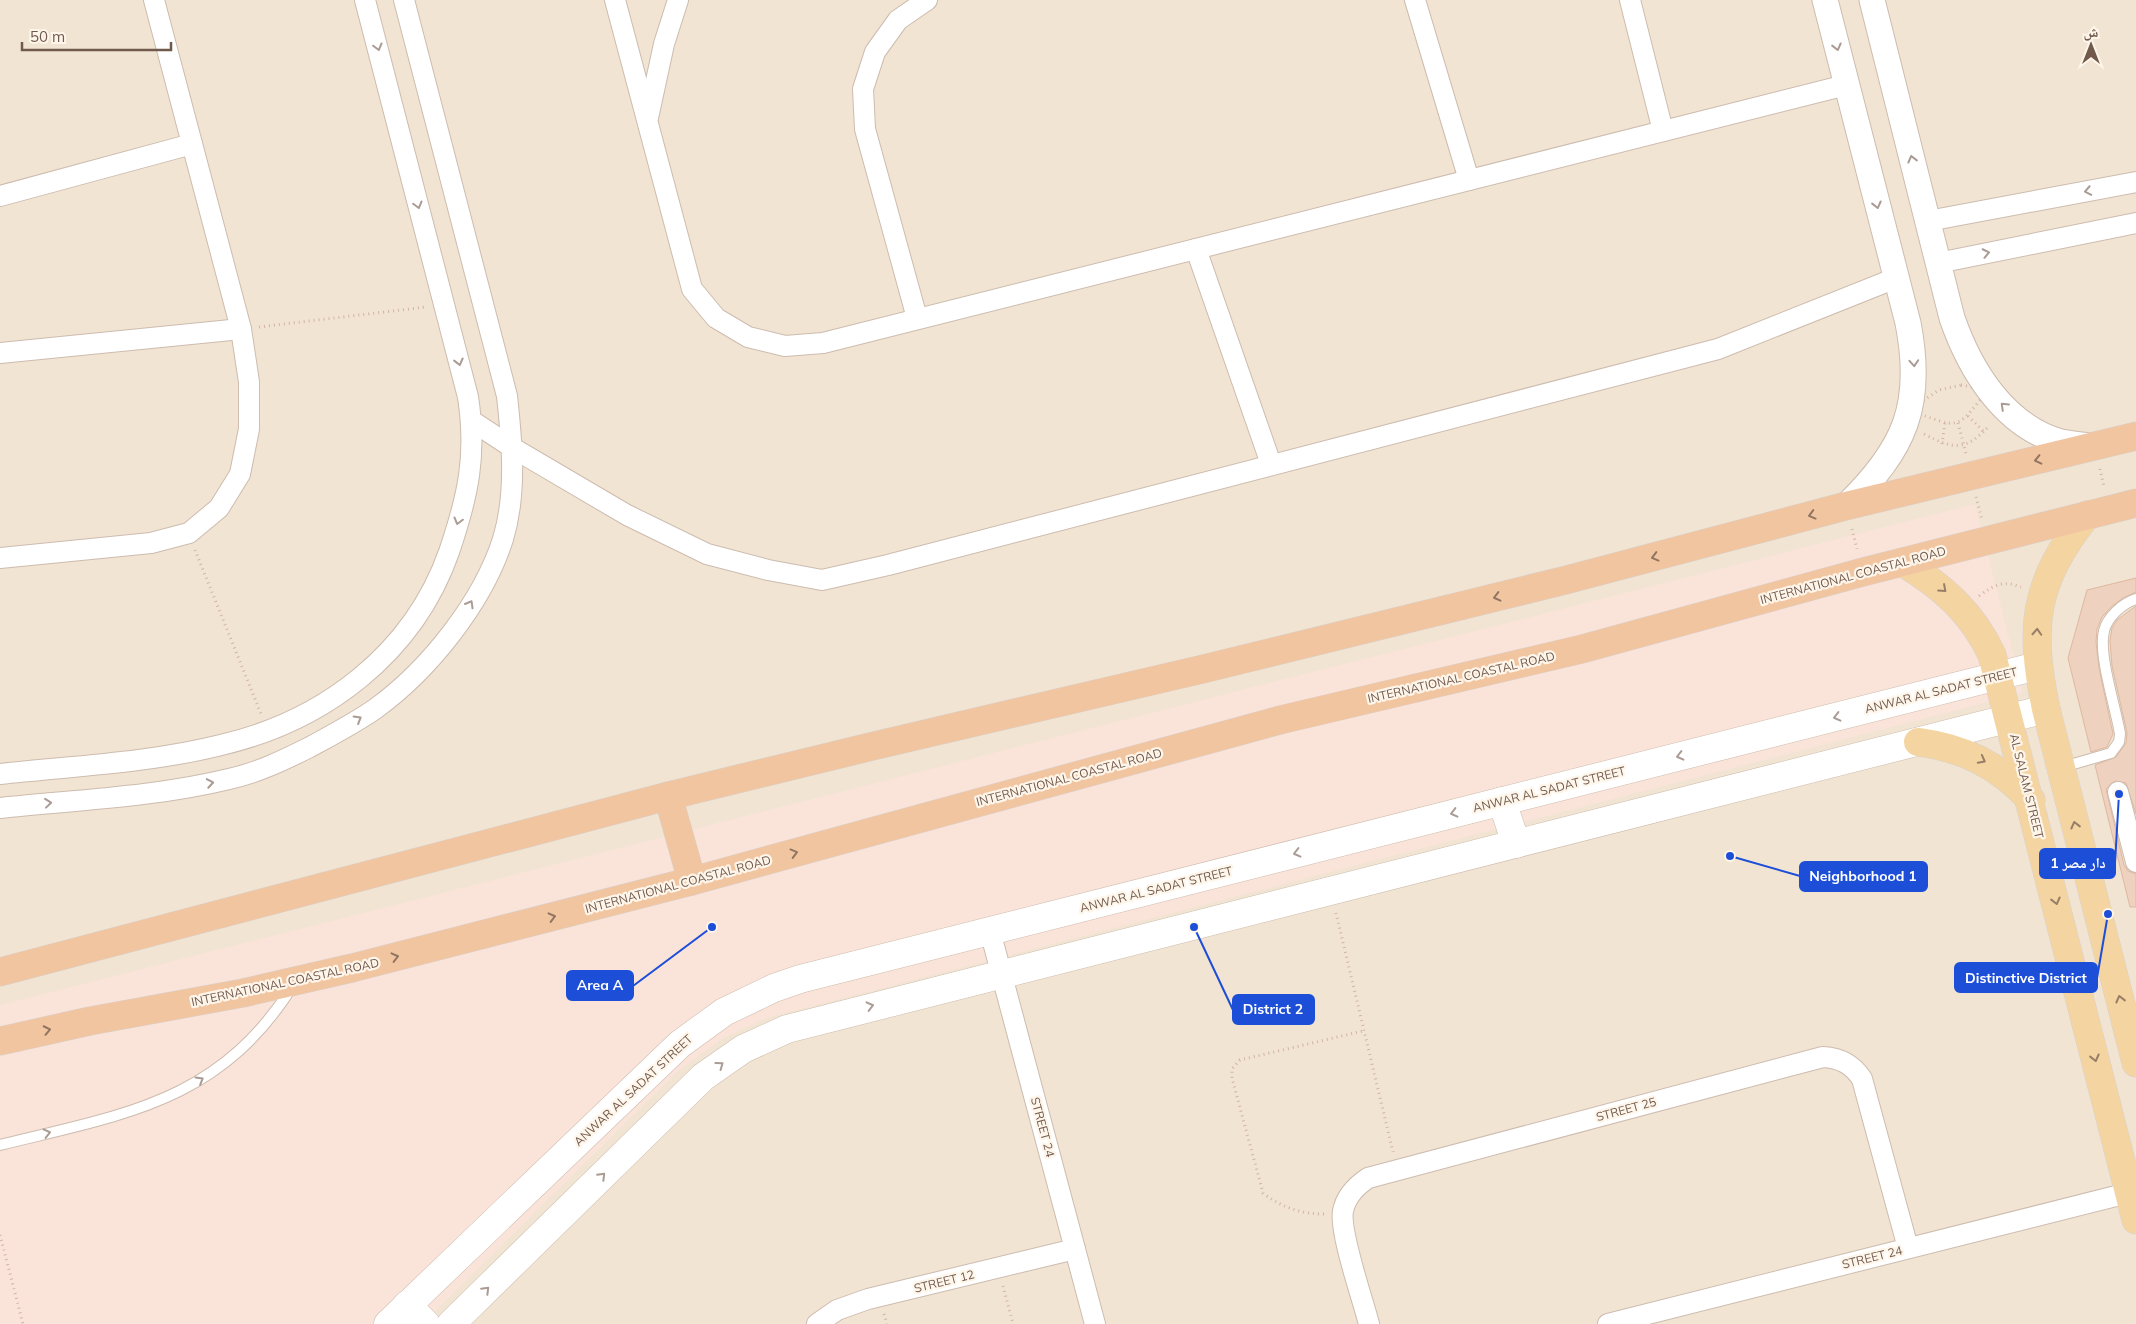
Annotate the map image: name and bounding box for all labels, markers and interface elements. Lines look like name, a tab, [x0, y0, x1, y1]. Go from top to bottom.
scale bar	[22, 20, 171, 52]
north arrow	[2066, 20, 2116, 70]
text: ش	[2084, 23, 2099, 41]
text: 50 m	[30, 27, 65, 46]
one-way arrow	[372, 43, 382, 51]
one-way arrow	[1831, 43, 1842, 52]
one-way arrow	[1907, 154, 1918, 163]
one-way arrow	[2084, 185, 2093, 195]
one-way arrow	[412, 200, 423, 209]
one-way arrow	[1872, 200, 1882, 208]
one-way arrow	[1981, 249, 1990, 259]
one-way arrow	[453, 357, 464, 366]
one-way arrow	[1908, 359, 1919, 367]
one-way arrow	[2001, 403, 2010, 412]
one-way arrow	[2033, 454, 2042, 465]
one-way arrow	[1808, 510, 1816, 520]
one-way arrow	[454, 517, 464, 525]
street label: INTERNATIONAL COASTAL ROAD	[1758, 543, 1948, 607]
one-way arrow	[1651, 551, 1659, 561]
one-way arrow	[1937, 583, 1946, 592]
one-way arrow	[1494, 591, 1502, 601]
one-way arrow	[464, 601, 474, 610]
one-way arrow	[2031, 627, 2042, 635]
street label: INTERNATIONAL COASTAL ROAD	[1366, 648, 1556, 706]
street label: ANWAR AL SADAT STREET	[1863, 664, 2020, 716]
one-way arrow	[1833, 711, 1842, 722]
one-way arrow	[352, 715, 361, 725]
street label: AL SALAM STREET	[2007, 732, 2047, 841]
street label: INTERNATIONAL COASTAL ROAD	[974, 745, 1164, 809]
one-way arrow	[1676, 751, 1684, 761]
one-way arrow	[1976, 754, 1985, 764]
street label: ANWAR AL SADAT STREET	[1471, 763, 1628, 815]
one-way arrow	[205, 778, 214, 789]
one-way arrow	[45, 798, 53, 809]
one-way arrow	[1450, 807, 1459, 818]
one-way arrow	[2070, 820, 2081, 829]
one-way arrow	[1292, 847, 1301, 858]
one-way arrow	[789, 849, 798, 859]
callout: دار مصر 1	[2040, 849, 2115, 878]
street label: INTERNATIONAL COASTAL ROAD	[583, 852, 773, 916]
text: دار مصر 1	[2050, 854, 2106, 872]
callout: Neighborhood 1	[1800, 862, 1927, 891]
street label: ANWAR AL SADAT STREET	[1078, 863, 1235, 915]
text: Neighborhood 1	[1809, 867, 1917, 885]
one-way arrow	[2050, 896, 2061, 905]
one-way arrow	[548, 912, 557, 923]
one-way arrow	[390, 952, 399, 963]
street label: INTERNATIONAL COASTAL ROAD	[190, 955, 380, 1009]
callout: Distinctive District	[1955, 963, 2097, 992]
text: Distinctive District	[1965, 969, 2088, 987]
callout: Area A	[567, 971, 633, 1000]
text: Area A	[577, 976, 624, 994]
callout: District 2	[1233, 995, 1314, 1024]
one-way arrow	[2115, 996, 2125, 1004]
text: District 2	[1243, 1000, 1303, 1018]
one-way arrow	[866, 1002, 874, 1012]
one-way arrow	[43, 1025, 52, 1036]
street label: ANWAR AL SADAT STREET	[571, 1031, 696, 1149]
one-way arrow	[2090, 1054, 2100, 1062]
one-way arrow	[714, 1062, 724, 1071]
one-way arrow	[195, 1077, 204, 1087]
street label: STREET 25	[1594, 1094, 1658, 1124]
street label: STREET 24	[1028, 1095, 1058, 1159]
one-way arrow	[43, 1128, 52, 1139]
one-way arrow	[596, 1173, 605, 1182]
street label: STREET 24	[1840, 1242, 1904, 1272]
street label: STREET 12	[912, 1266, 976, 1296]
one-way arrow	[480, 1287, 489, 1296]

